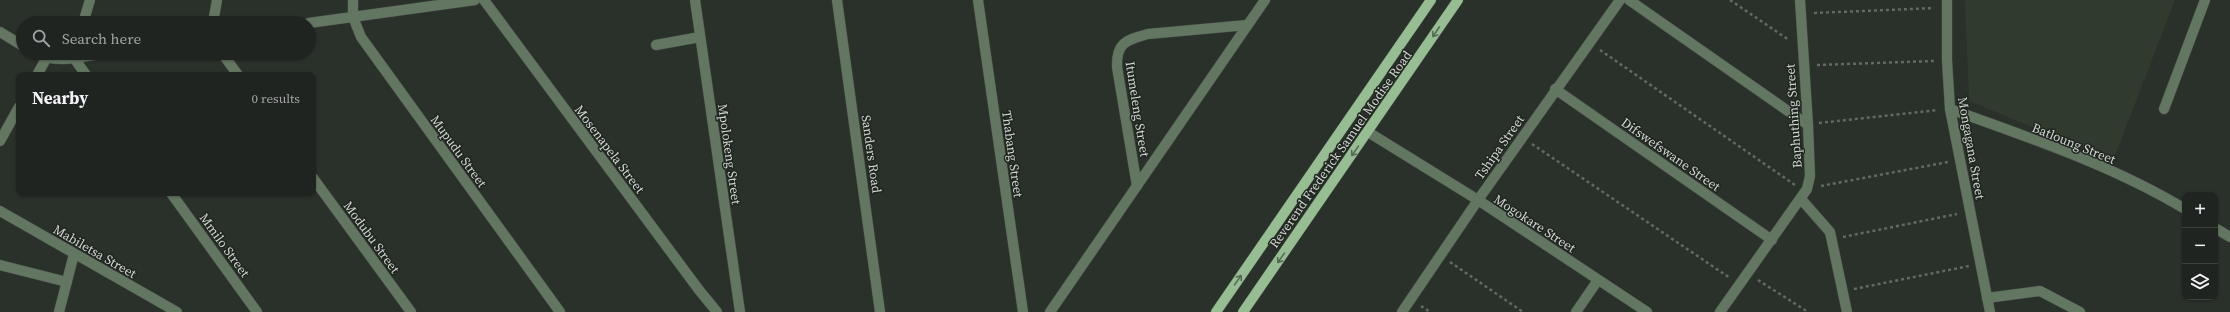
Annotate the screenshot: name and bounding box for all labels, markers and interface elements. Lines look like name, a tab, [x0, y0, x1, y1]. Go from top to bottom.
search box	[16, 16, 316, 60]
one-way arrow	[1432, 26, 1440, 37]
icon: search	[30, 27, 52, 49]
text: Search here	[62, 28, 141, 49]
street label: Reverend Frederick Samuel Modise Road	[1265, 47, 1416, 251]
street label: Itumeleng Street	[1122, 60, 1154, 159]
street label: Baphuthing Street	[1781, 62, 1806, 169]
text: Nearby	[32, 86, 88, 110]
text: 0 results	[252, 90, 300, 107]
street label: Mongagana Street	[1954, 96, 1989, 201]
street label: Mosenapela Street	[571, 102, 649, 197]
street label: Mpolokeng Street	[714, 103, 745, 206]
street label: Thabang Street	[998, 110, 1027, 199]
street label: Tshipa Street	[1471, 111, 1528, 183]
street label: Mupudu Street	[427, 112, 491, 191]
street label: Sanders Road	[858, 114, 885, 195]
street label: Difswefswane Street	[1618, 114, 1724, 195]
street label: Batloung Street	[2029, 119, 2119, 168]
one-way arrow	[1351, 145, 1359, 156]
street label: Mogokare Street	[1490, 191, 1580, 257]
map controls	[2182, 192, 2218, 300]
button: +	[2182, 192, 2218, 228]
street label: Modubu Street	[340, 198, 404, 277]
street label: Mmilo Street	[196, 210, 254, 281]
street label: Mabiletsa Street	[50, 221, 140, 282]
button: −	[2182, 228, 2218, 264]
one-way arrow	[1277, 252, 1285, 263]
button: layers	[2182, 264, 2218, 300]
one-way arrow	[1234, 275, 1242, 286]

